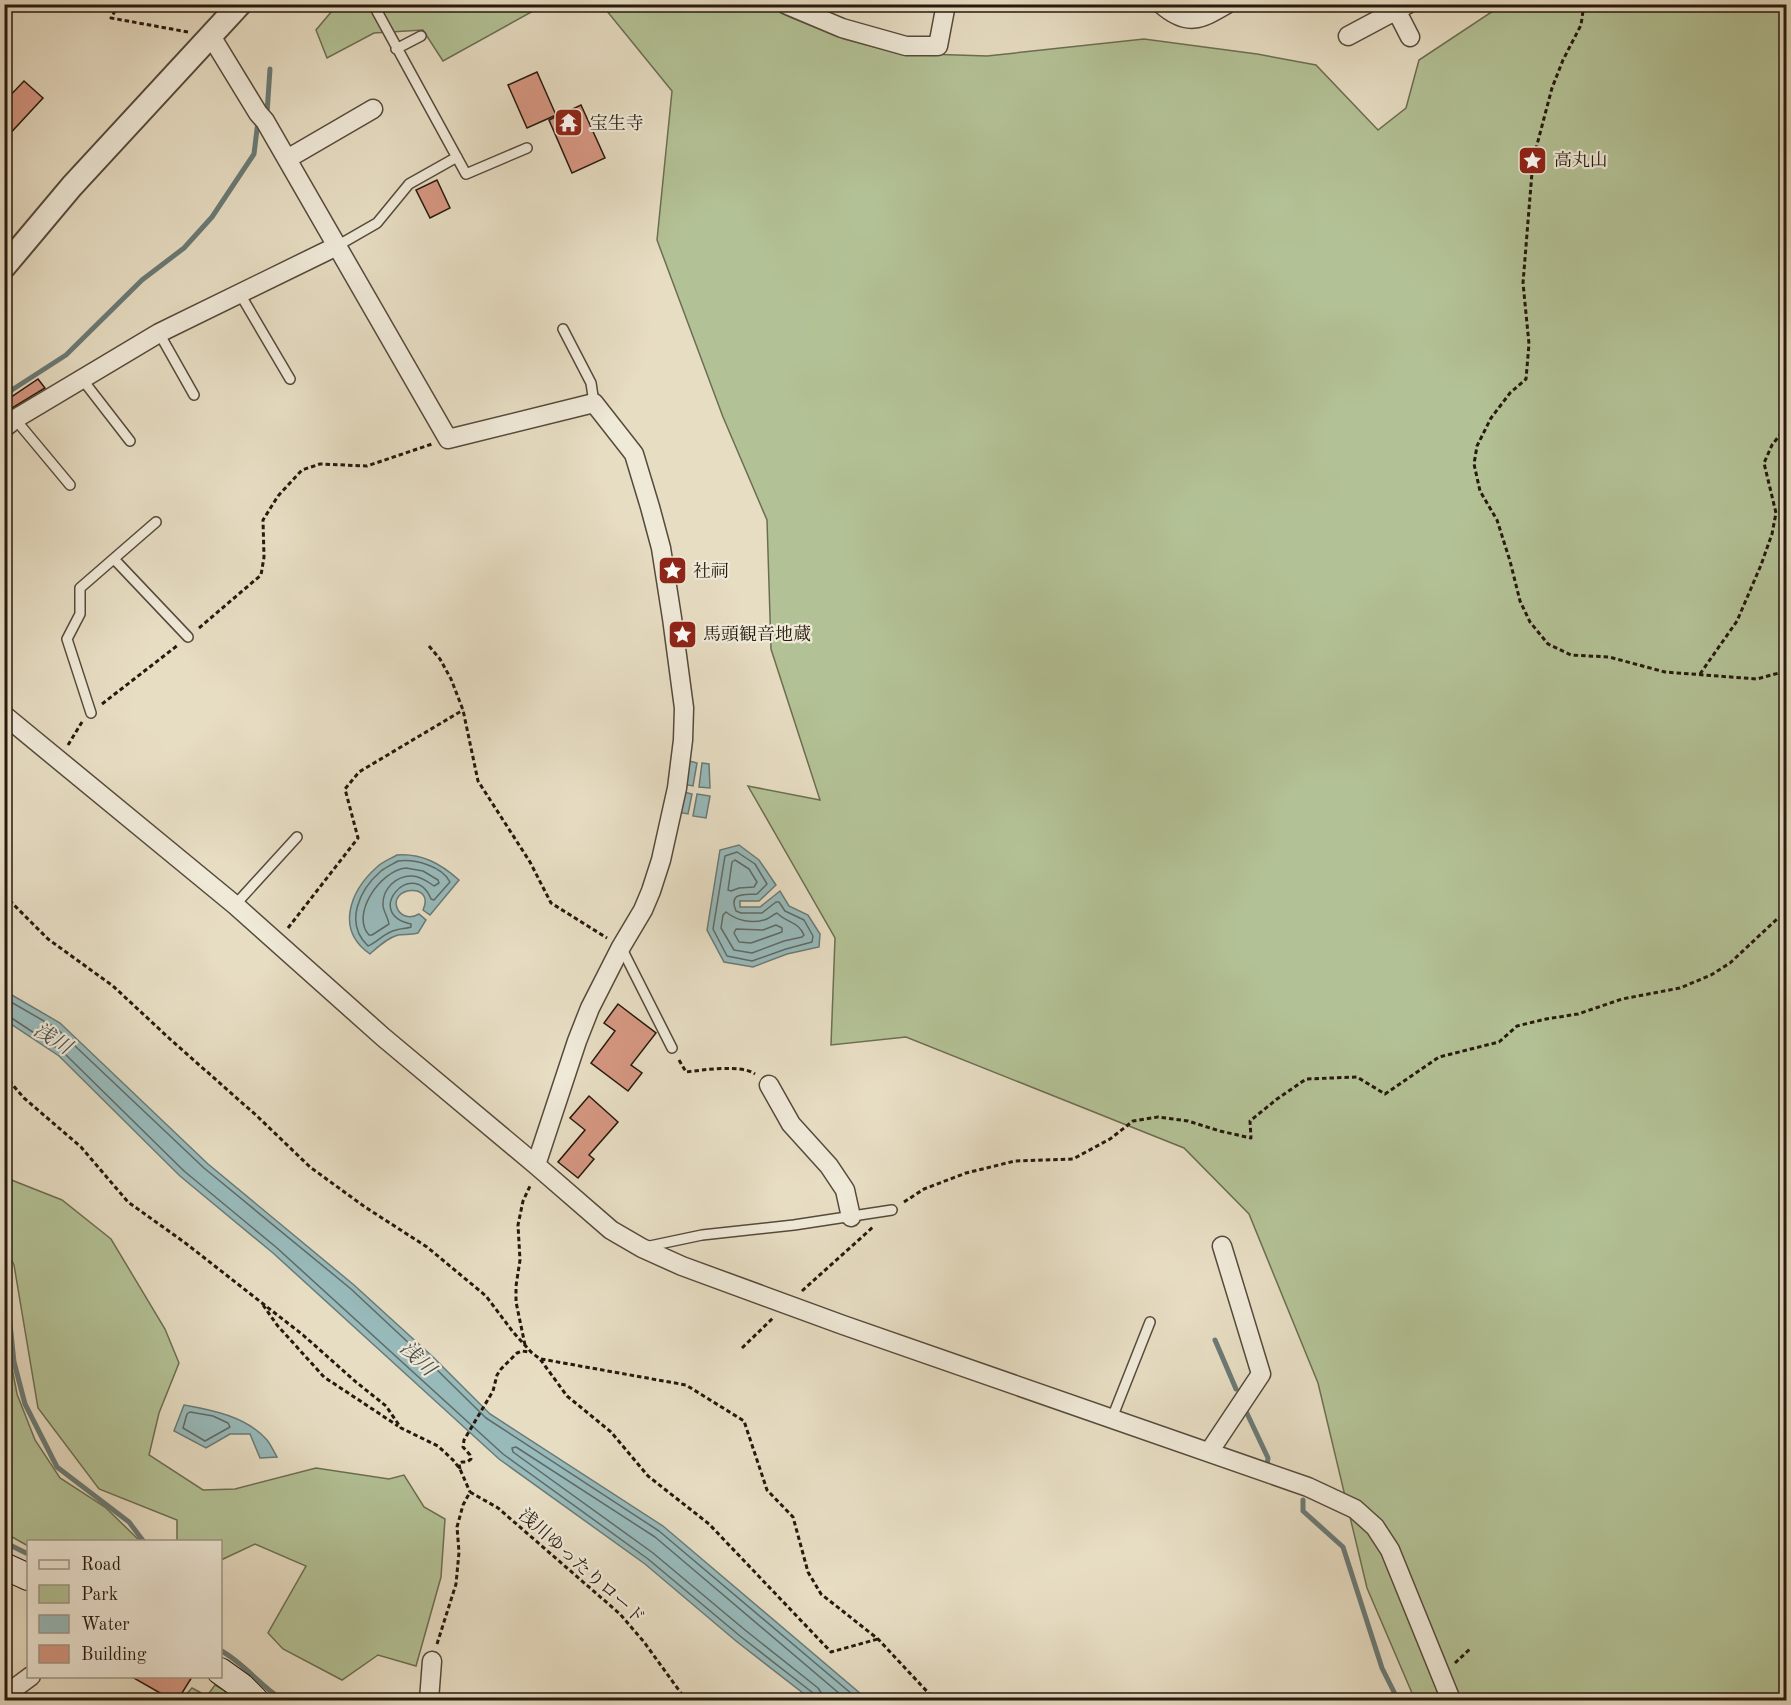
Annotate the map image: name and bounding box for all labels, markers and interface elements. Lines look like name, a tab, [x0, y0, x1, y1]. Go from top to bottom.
temple icon: 宝生寺	[553, 107, 585, 139]
place label: 宝生寺	[590, 113, 644, 133]
place icon: 高丸山	[1517, 144, 1549, 176]
place label: 高丸山	[1554, 150, 1608, 170]
place icon: 社祠	[656, 555, 688, 587]
place label: 社祠	[693, 562, 729, 581]
place icon: 馬頭観音地蔵	[666, 618, 698, 650]
place label: 馬頭観音地蔵	[703, 624, 811, 644]
water label: 浅川	[30, 1019, 77, 1060]
water label: 浅川	[395, 1337, 441, 1382]
street label: 浅川ゆったりロード	[515, 1504, 649, 1628]
legend	[27, 1540, 222, 1678]
text: Road	[81, 1556, 121, 1574]
text: Park	[81, 1586, 118, 1604]
text: Water	[81, 1616, 130, 1634]
text: Building	[81, 1646, 147, 1664]

